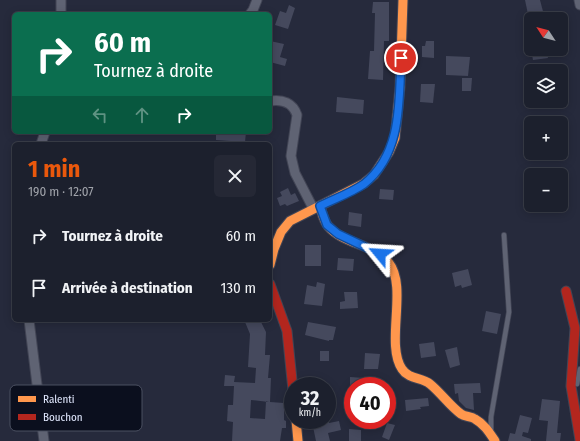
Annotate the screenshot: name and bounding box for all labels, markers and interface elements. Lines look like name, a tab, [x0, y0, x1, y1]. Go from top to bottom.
north arrow	[524, 12, 568, 56]
map controls	[524, 12, 568, 212]
text: 60 m	[94, 26, 151, 59]
icon: right	[28, 28, 80, 80]
pin	[384, 41, 418, 75]
icon: arrive	[390, 47, 412, 69]
text: Tournez à droite	[94, 60, 213, 82]
button: layers	[524, 64, 568, 108]
icon: left	[89, 104, 111, 126]
icon: ahead	[131, 104, 153, 126]
icon: right	[173, 104, 195, 126]
button: +	[524, 116, 568, 160]
text: 1 min	[28, 155, 80, 183]
button: close	[214, 155, 256, 197]
button: −	[524, 168, 568, 212]
text: 190 m · 12:07	[28, 184, 93, 199]
icon: right	[28, 225, 50, 247]
text: Tournez à droite	[62, 227, 163, 245]
text: 60 m	[226, 227, 256, 245]
position arrow	[359, 233, 401, 275]
icon: arrive	[28, 277, 50, 299]
text: Arrivée à destination	[62, 279, 193, 297]
text: 130 m	[221, 279, 256, 297]
speed limit sign: 40	[344, 377, 396, 429]
legend	[10, 385, 142, 431]
text: 32	[301, 386, 319, 410]
text: Ralenti	[43, 393, 75, 406]
text: km/h	[299, 407, 321, 419]
text: Bouchon	[43, 411, 83, 424]

